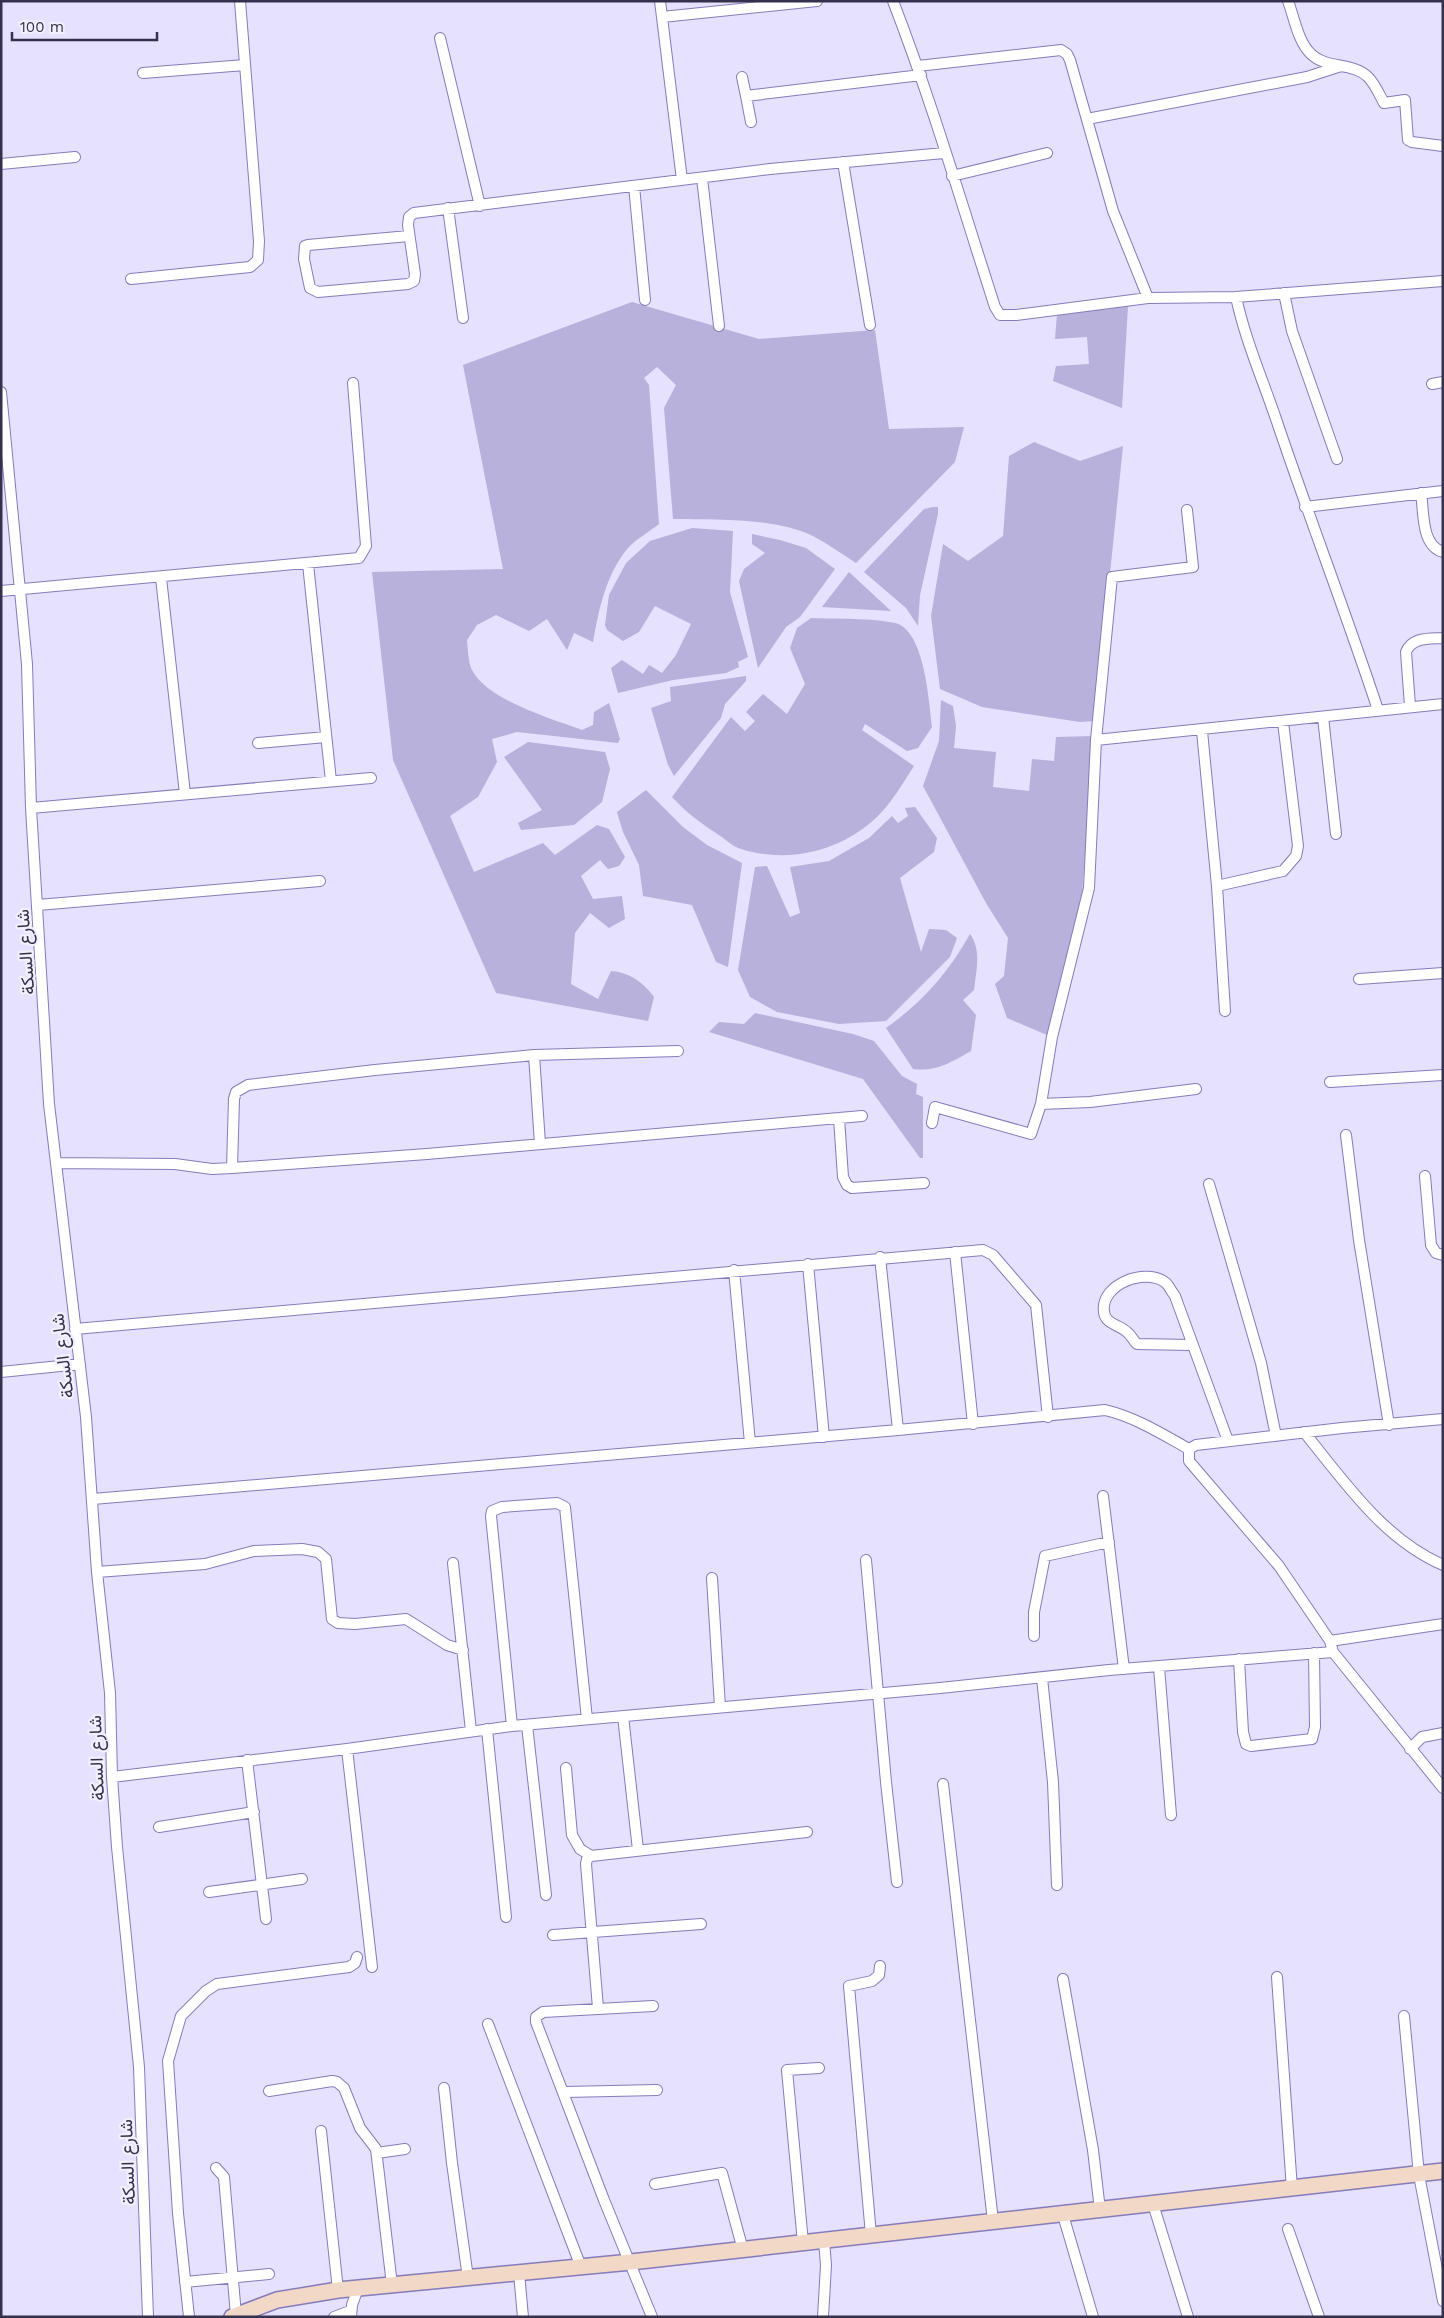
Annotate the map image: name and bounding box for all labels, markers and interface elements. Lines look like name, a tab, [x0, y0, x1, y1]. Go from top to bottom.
scale bar	[12, 10, 158, 42]
text: 100 m	[20, 18, 64, 36]
street label: شارع السكة	[12, 909, 40, 995]
street label: شارع السكة	[46, 1312, 80, 1400]
street label: شارع السكة	[84, 1715, 110, 1801]
street label: شارع السكة	[115, 2119, 141, 2205]

